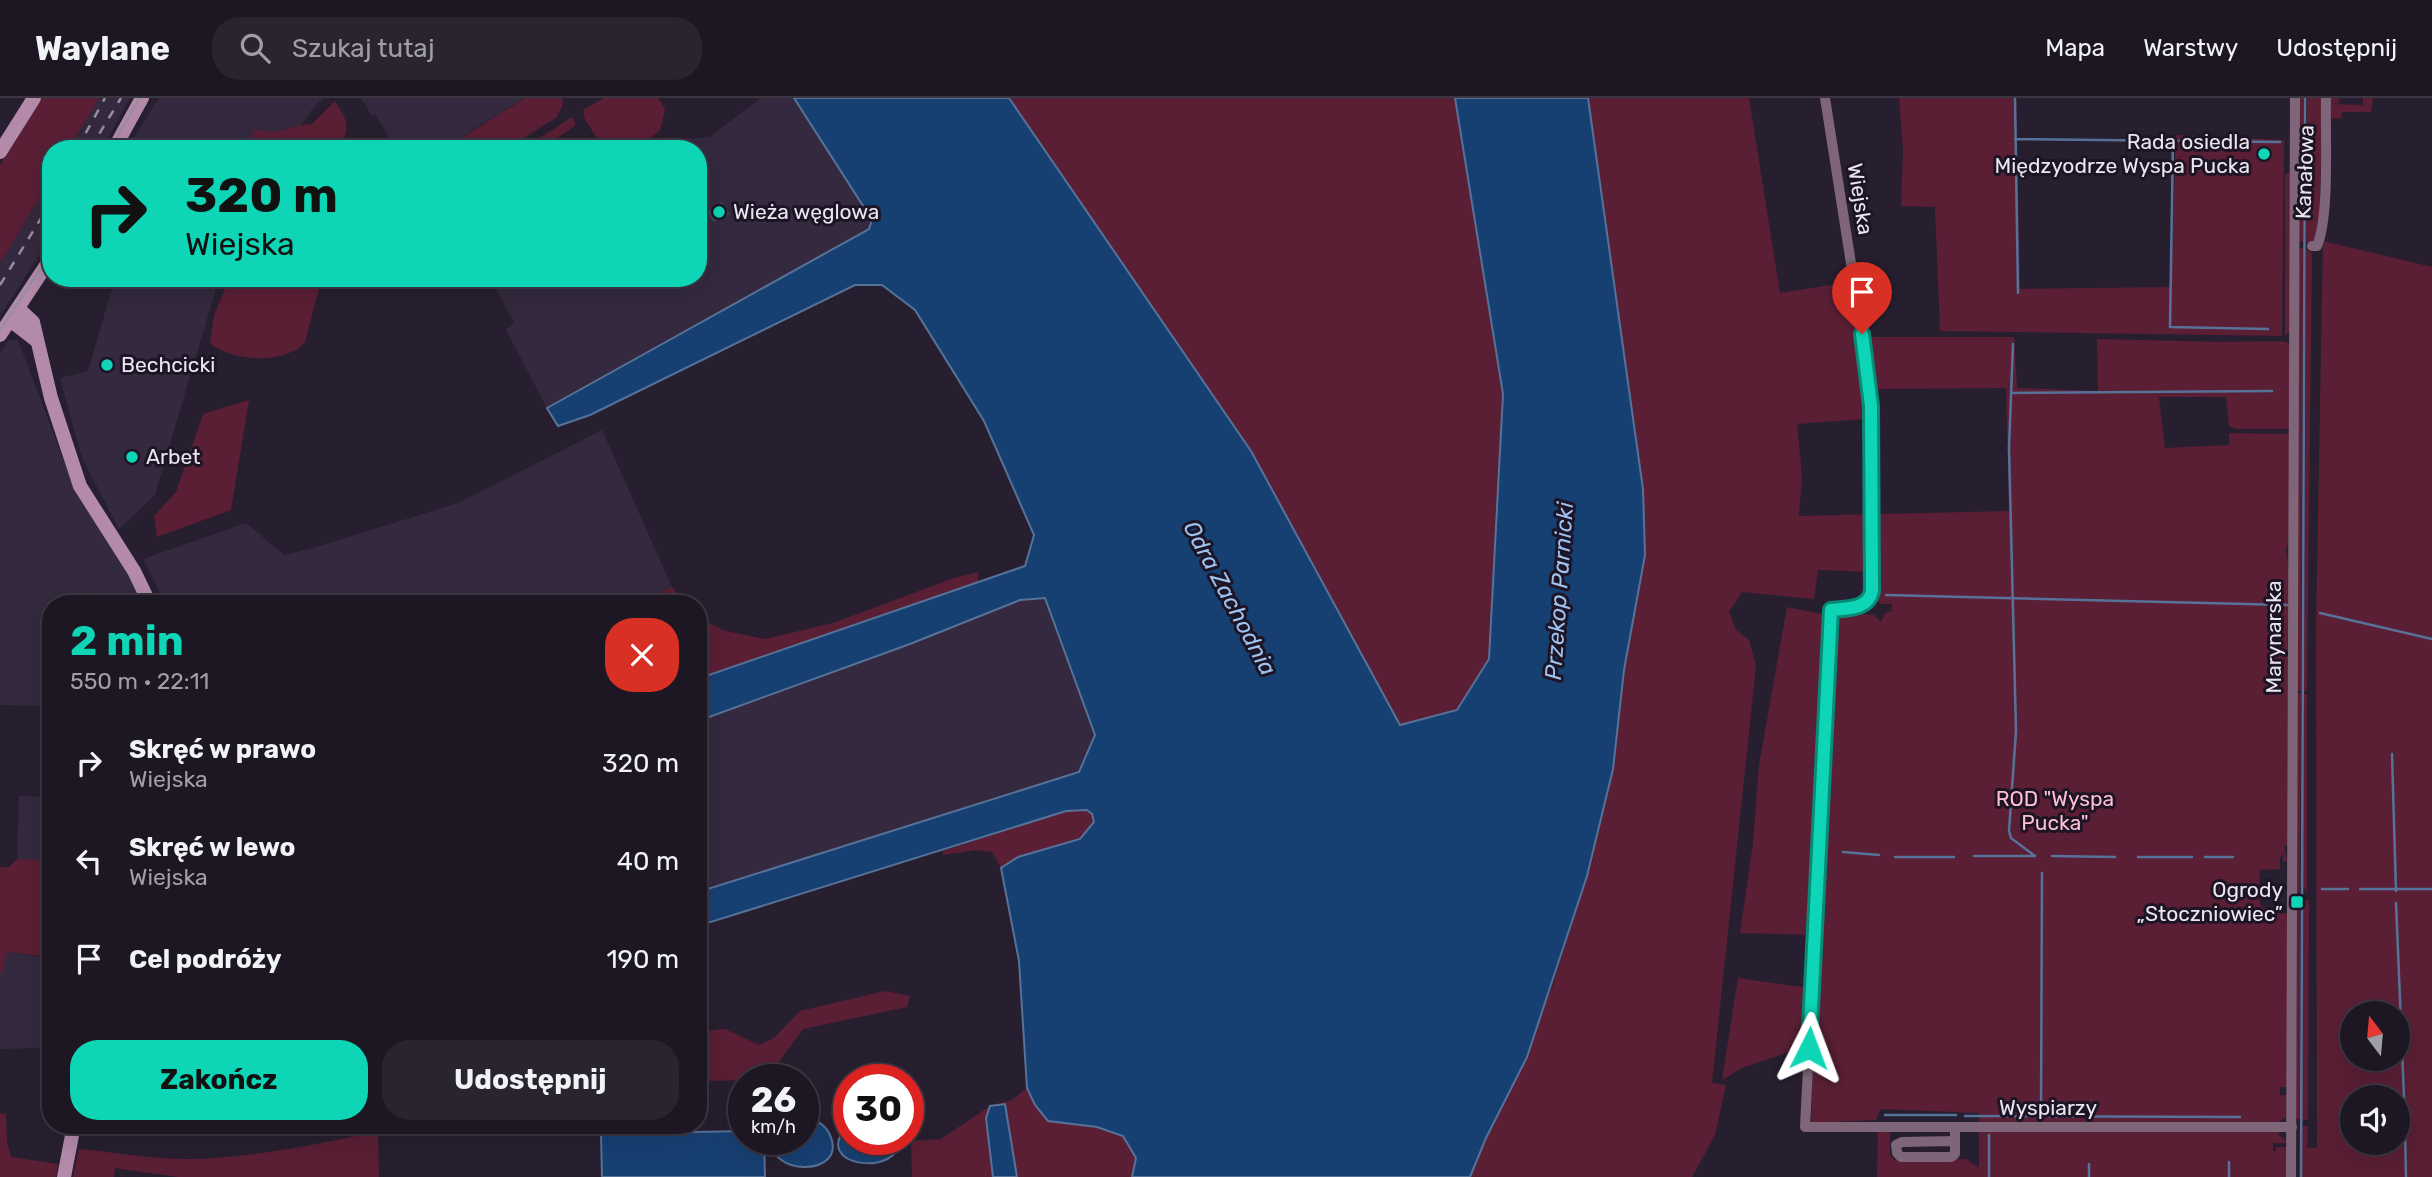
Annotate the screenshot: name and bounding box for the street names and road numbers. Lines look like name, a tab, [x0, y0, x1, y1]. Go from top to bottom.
street label: Kanałowa	[2290, 125, 2319, 219]
street label: Wiejska	[1843, 161, 1878, 236]
street label: Marynarska	[2261, 580, 2286, 694]
street label: Wyspiarzy	[1999, 1095, 2098, 1120]

